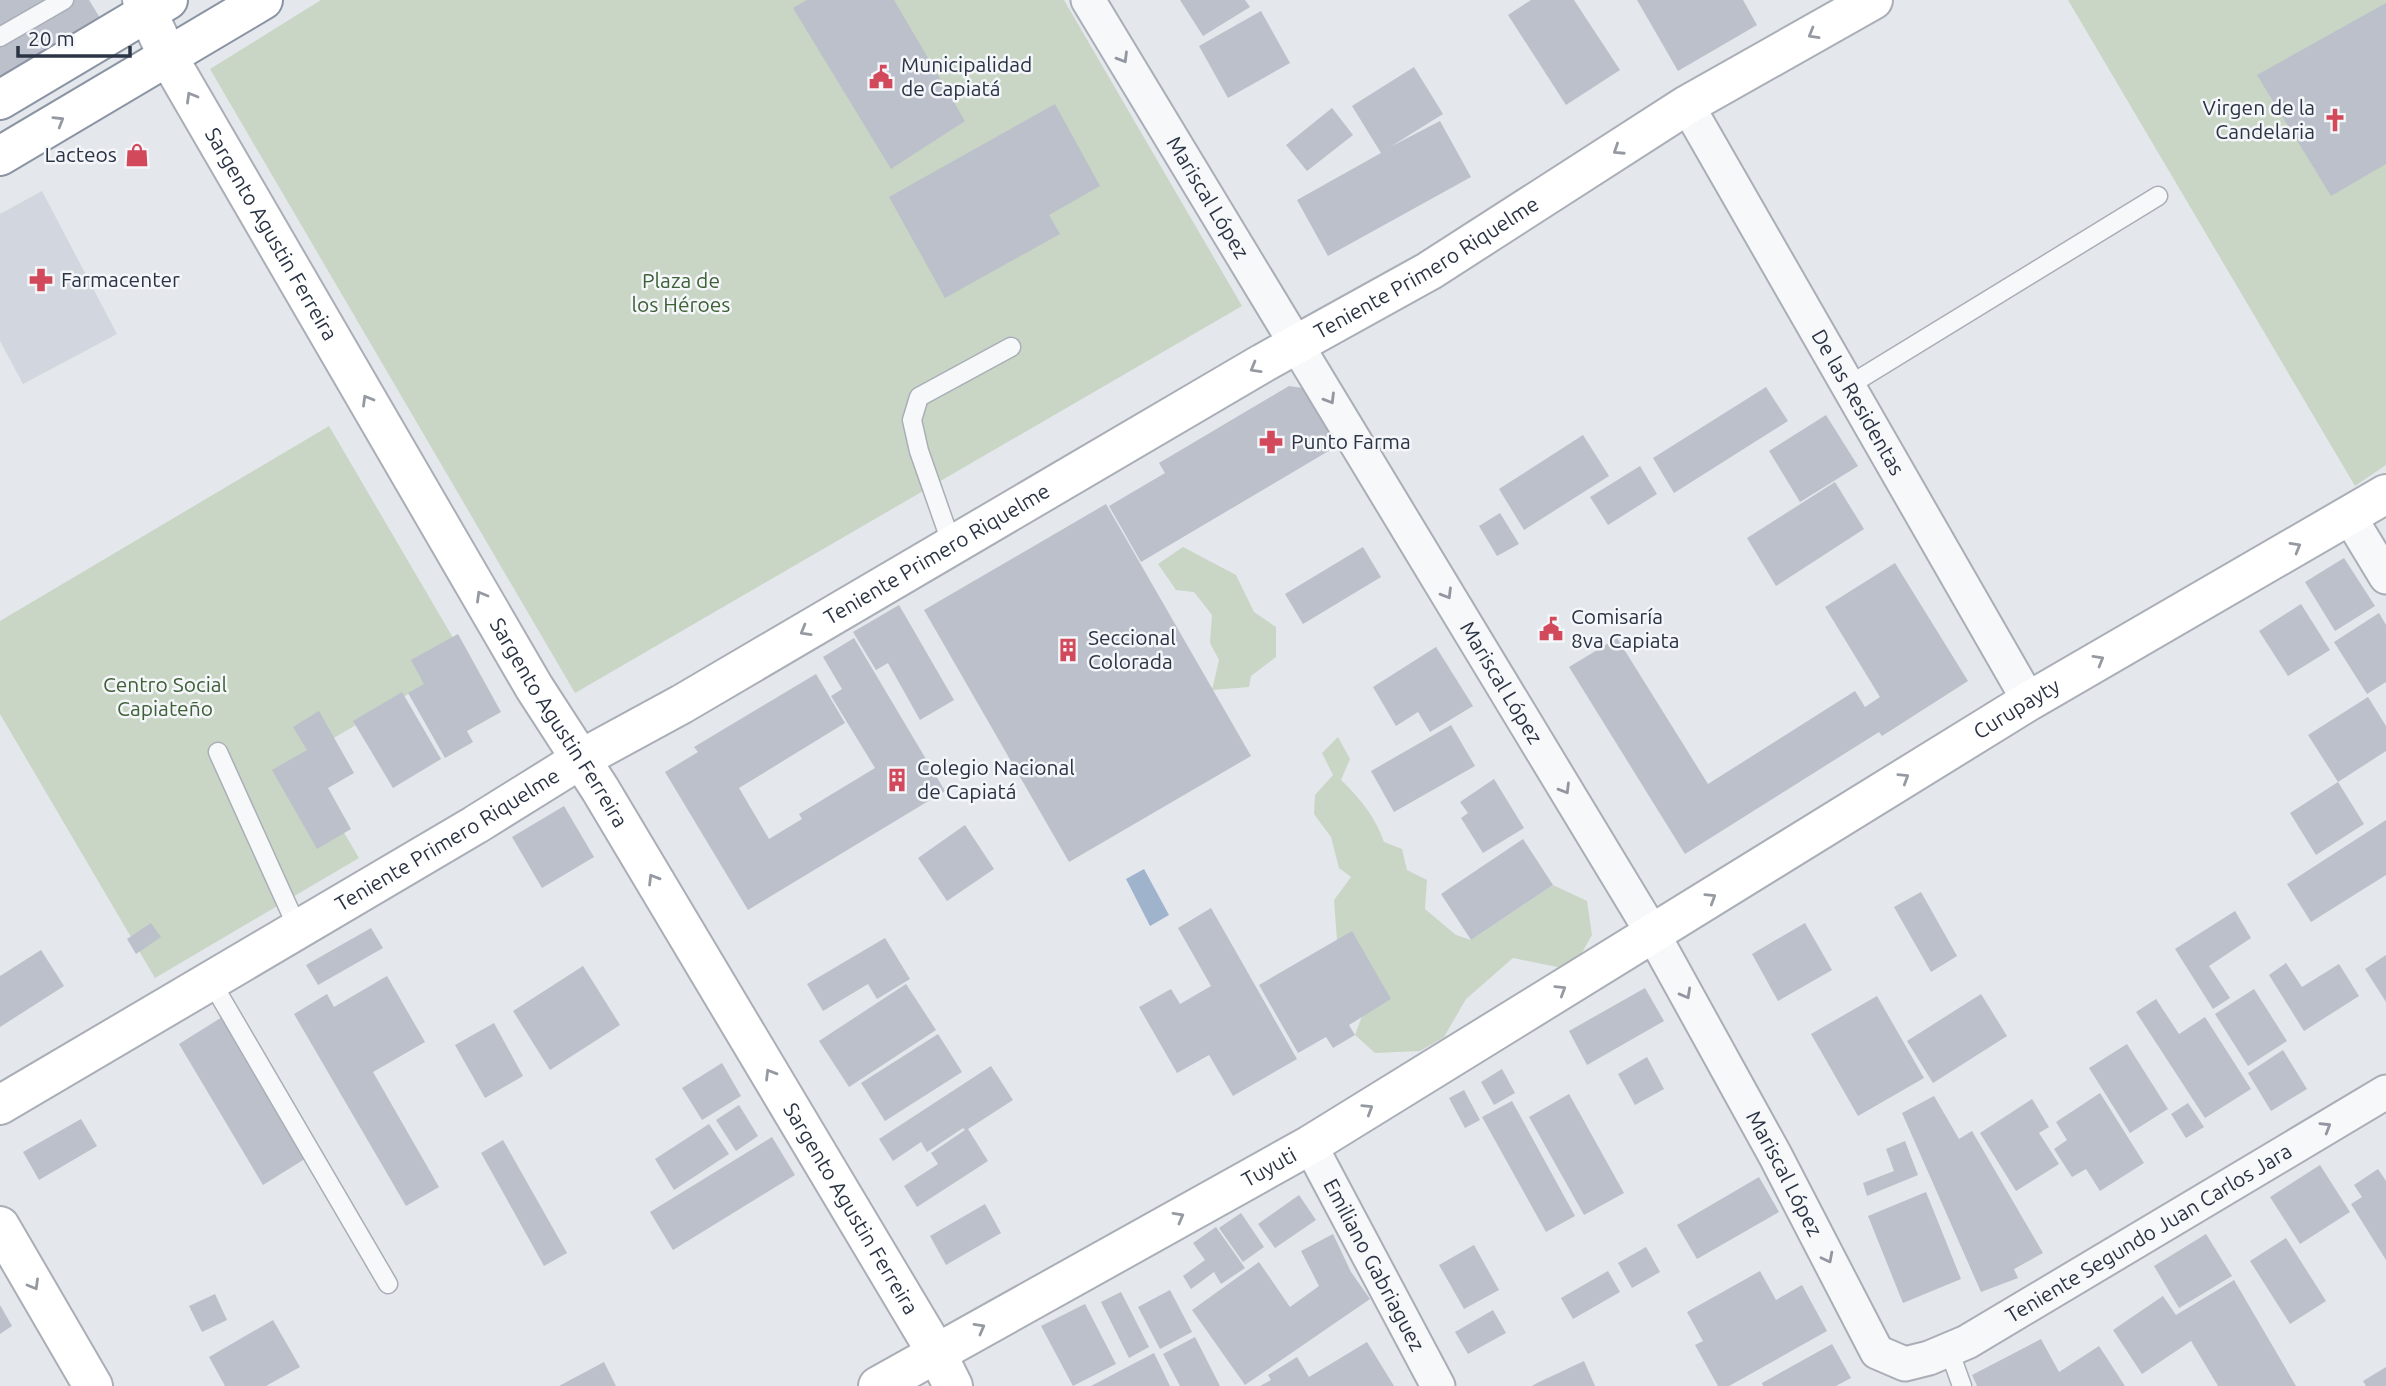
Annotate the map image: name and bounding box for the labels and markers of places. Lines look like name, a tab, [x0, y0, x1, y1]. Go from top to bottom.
place label: Municipalidad de Capiatá	[901, 52, 1032, 100]
public building icon: Municipalidad de Capiatá	[867, 63, 895, 91]
place label: Virgen de la Candelaria	[2202, 95, 2315, 143]
church icon: Virgen de la Candelaria	[2321, 106, 2349, 134]
shop icon: Lacteos	[123, 141, 151, 169]
place label: Lacteos	[45, 142, 117, 166]
pharmacy icon: Farmacenter	[27, 266, 55, 294]
place label: Farmacenter	[61, 267, 180, 291]
pharmacy icon: Punto Farma	[1257, 428, 1285, 456]
place label: Punto Farma	[1291, 429, 1411, 453]
place label: Comisaría 8va Capiata	[1571, 604, 1680, 652]
public building icon: Comisaría 8va Capiata	[1537, 615, 1565, 643]
place label: Seccional Colorada	[1088, 625, 1176, 673]
building icon: Seccional Colorada	[1054, 636, 1082, 664]
place label: Colegio Nacional de Capiatá	[917, 755, 1075, 803]
building icon: Colegio Nacional de Capiatá	[883, 766, 911, 794]

